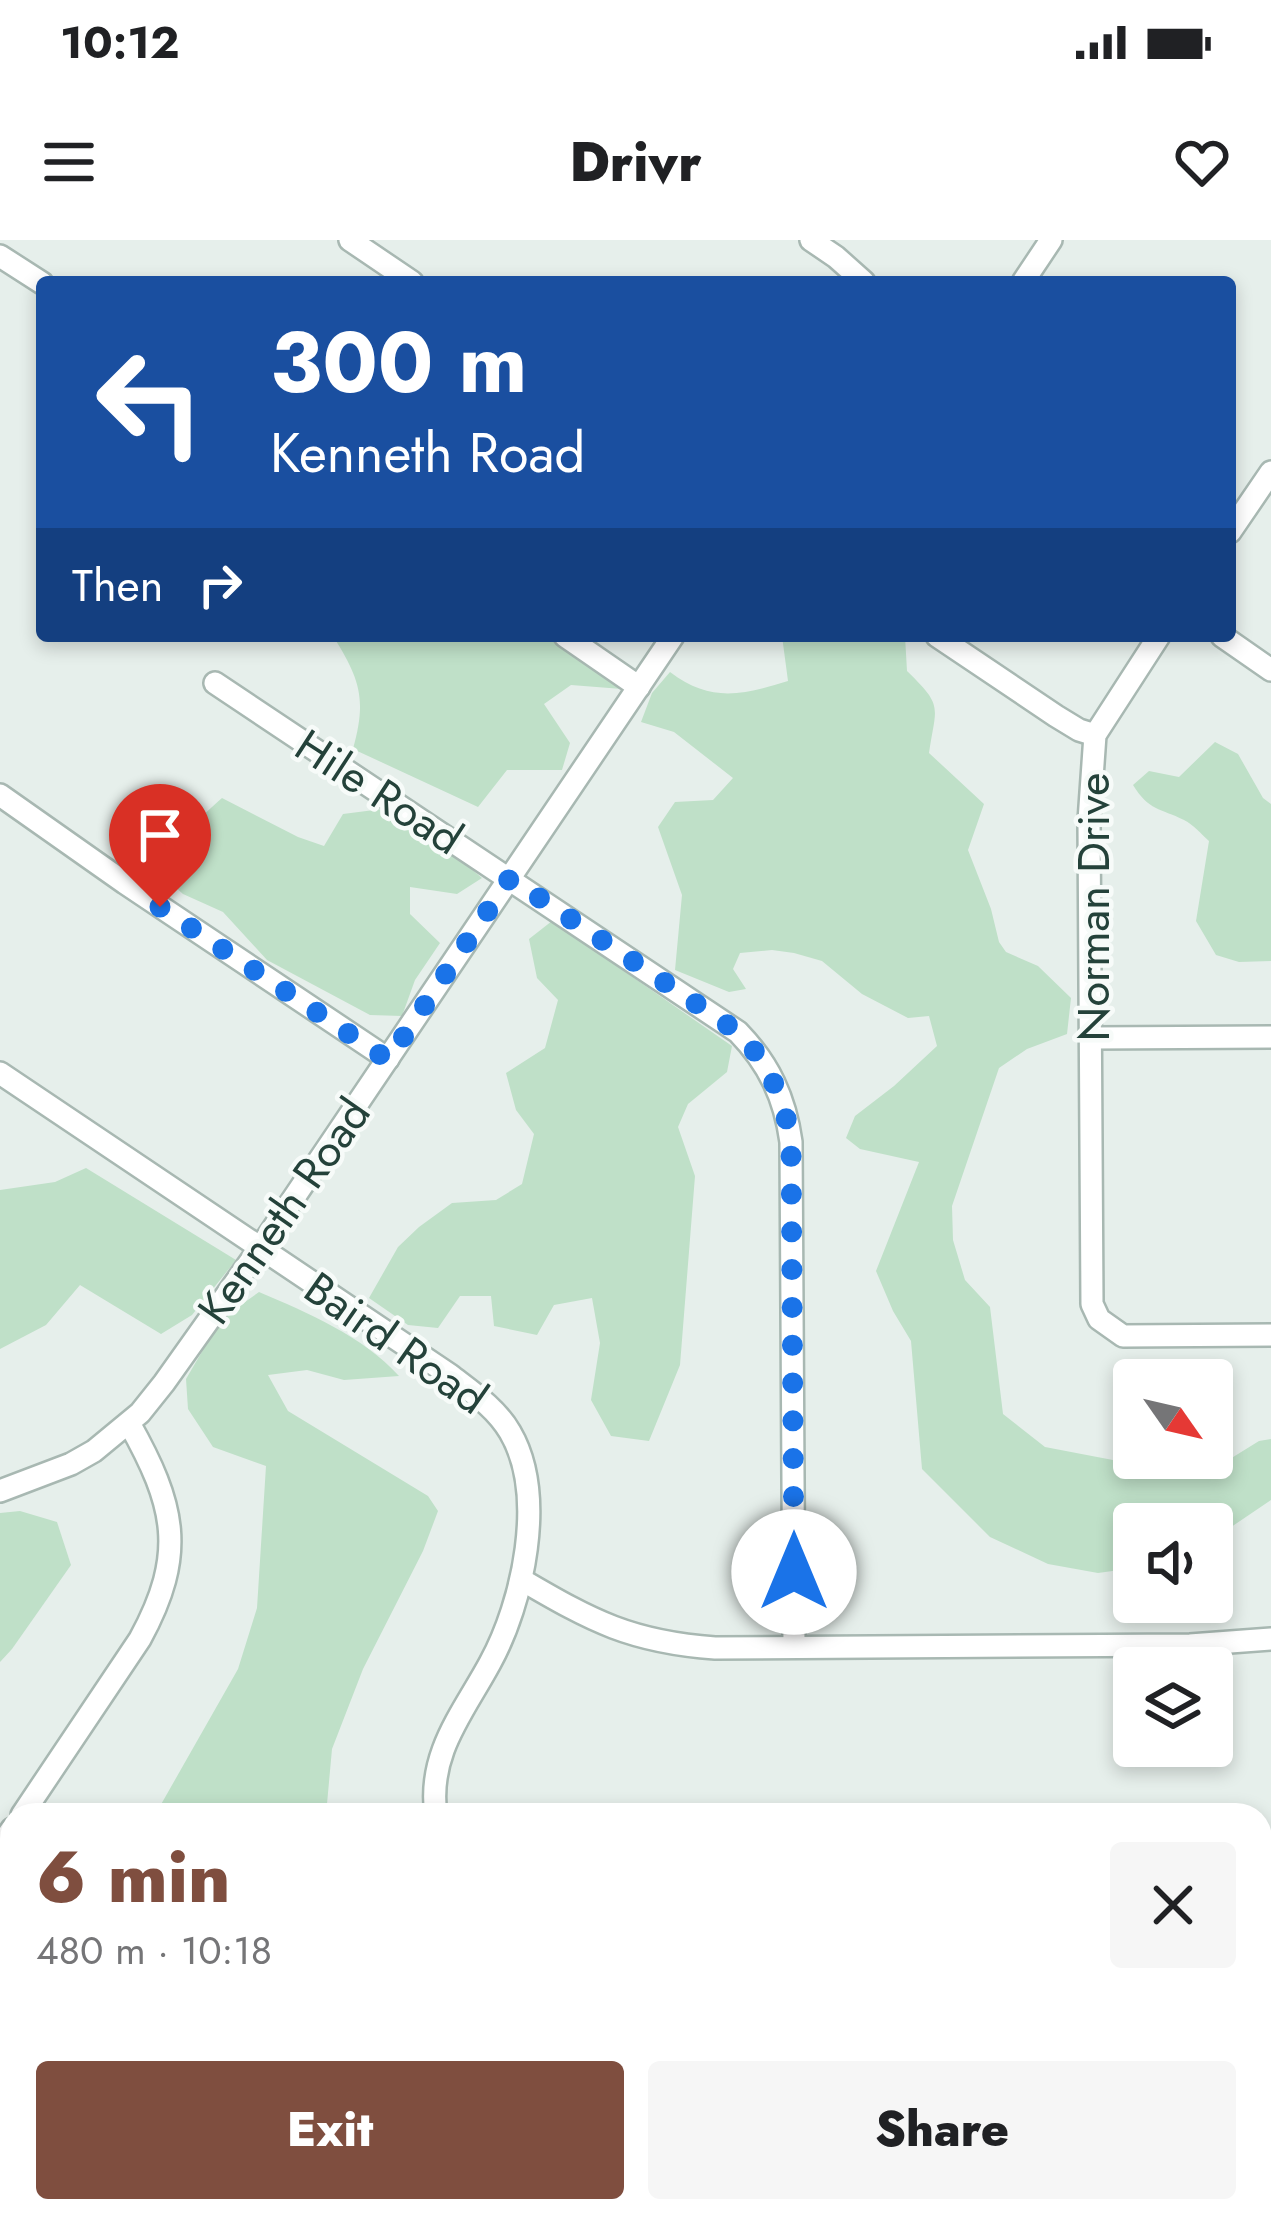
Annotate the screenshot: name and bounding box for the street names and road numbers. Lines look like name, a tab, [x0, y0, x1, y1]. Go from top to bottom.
street label: Hile Road	[282, 714, 476, 870]
street label: Norman Drive	[1061, 773, 1126, 1041]
street label: Kenneth Road	[182, 1085, 386, 1337]
street label: Baird Road	[291, 1256, 501, 1430]

